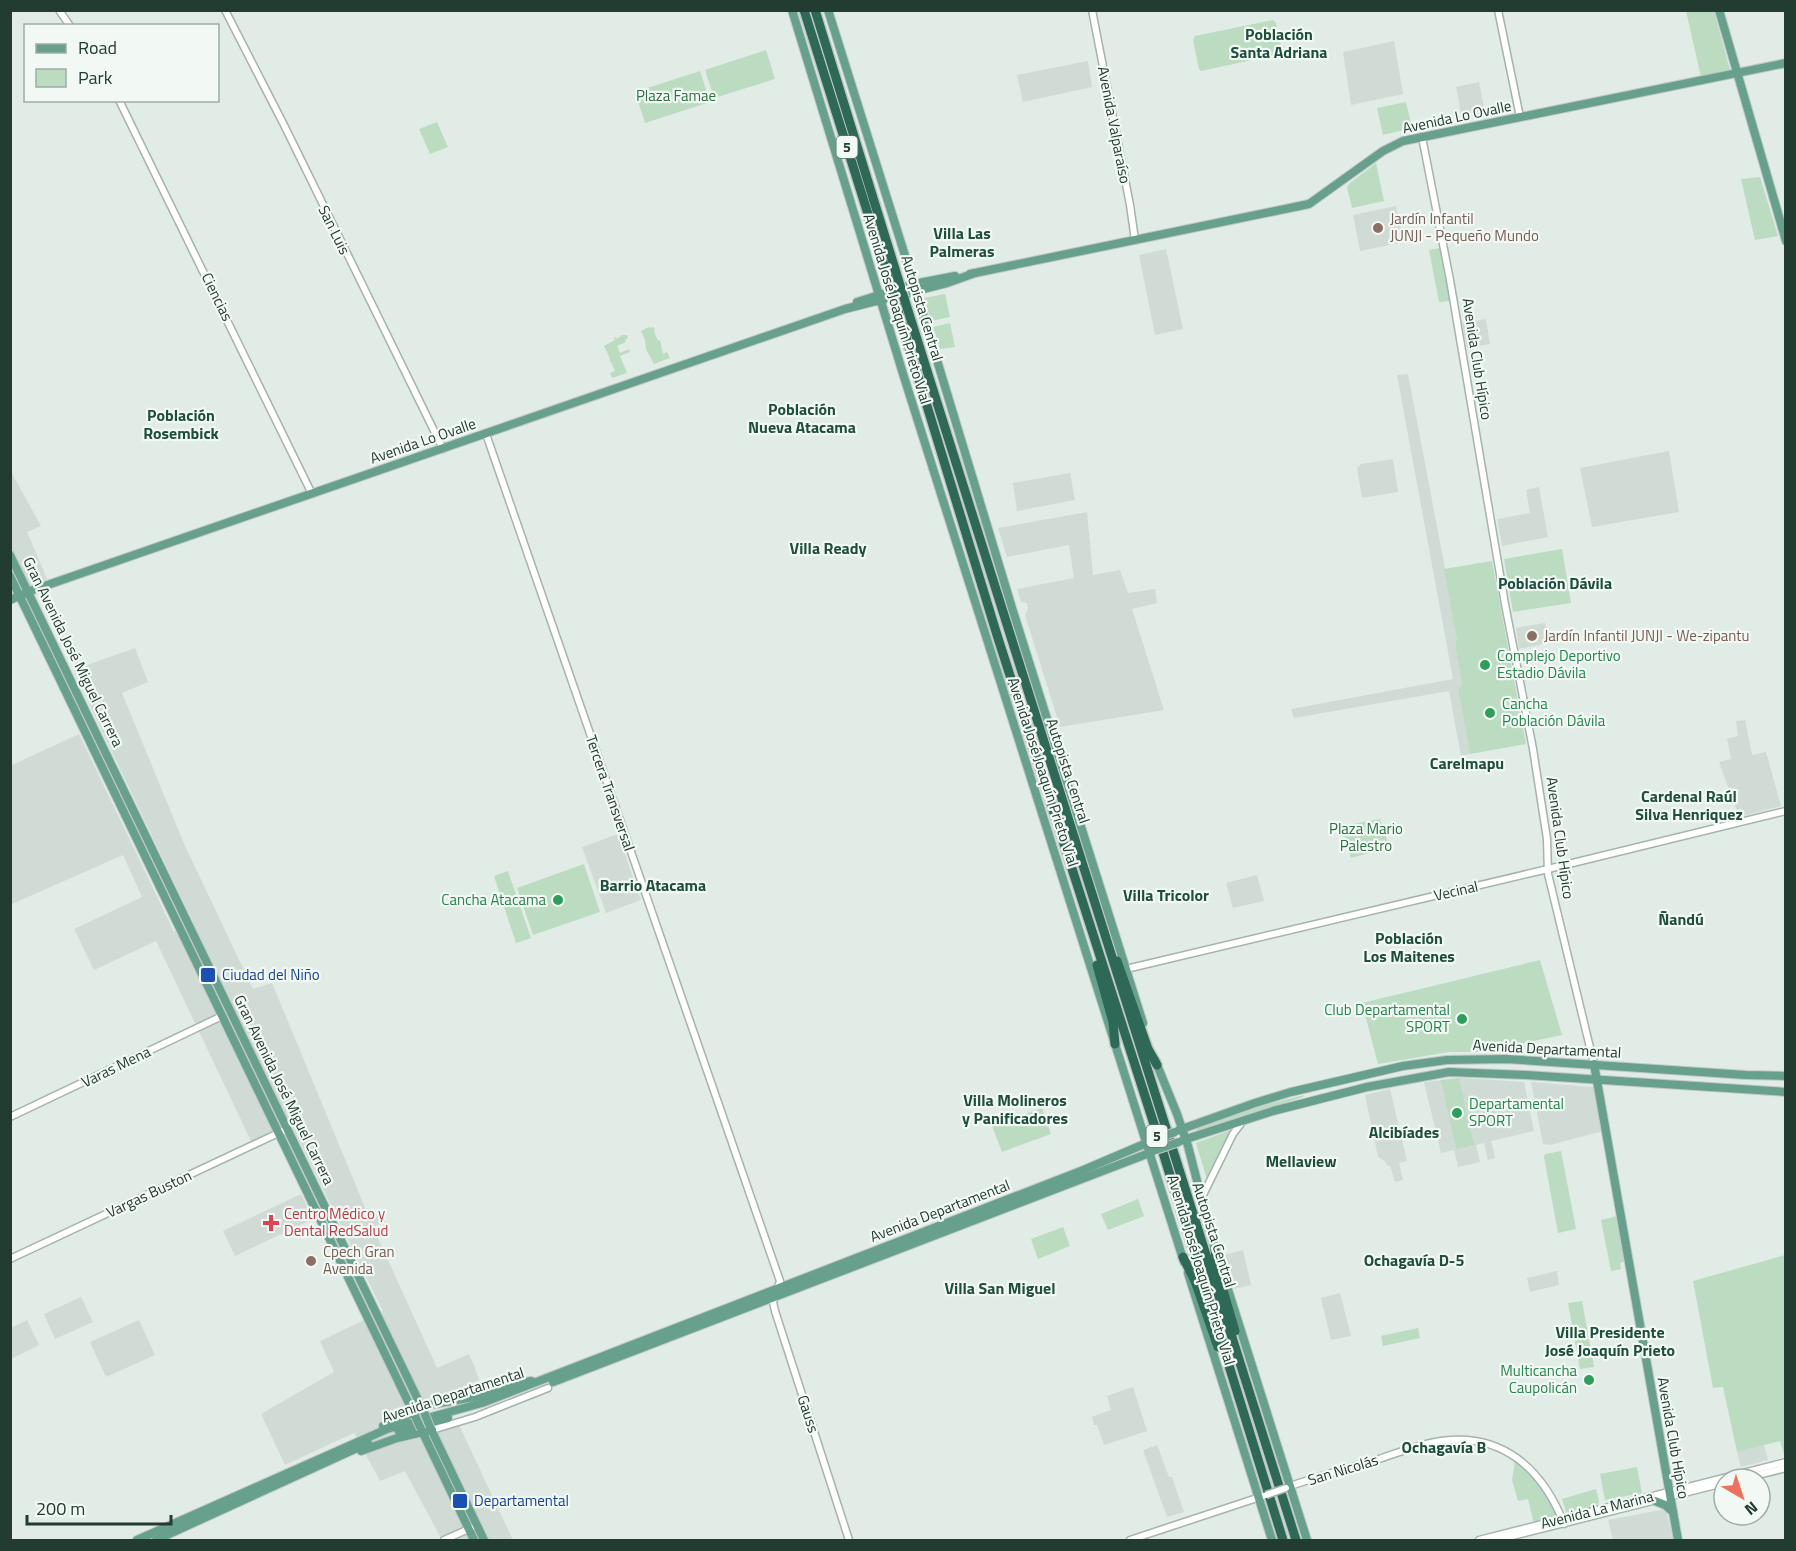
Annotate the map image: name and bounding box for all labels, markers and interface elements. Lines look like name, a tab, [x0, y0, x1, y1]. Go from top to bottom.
district label: Población Santa Adriana	[1231, 22, 1327, 64]
legend	[24, 24, 219, 102]
text: Road	[78, 34, 117, 61]
text: Park	[78, 64, 113, 91]
street label: Avenida Valparaíso	[1092, 64, 1137, 186]
park label: Plaza Famae	[636, 84, 716, 107]
street label: Avenida Lo Ovalle	[1400, 94, 1513, 139]
road number: 5	[836, 136, 858, 158]
street label: San Luis	[313, 201, 356, 258]
place label: Jardín Infantil JUNJI - Pequeño Mundo	[1390, 207, 1539, 247]
street label: Avenida José Joaquín Prieto Vial	[858, 211, 937, 407]
district label: Villa Las Palmeras	[929, 221, 995, 263]
marker: Jardín Infantil JUNJI - Pequeño Mundo	[1371, 221, 1385, 235]
street label: Autopista Central	[895, 252, 949, 364]
street label: Ciencias	[196, 269, 239, 325]
street label: Avenida Club Hípico	[1457, 296, 1498, 422]
district label: Población Nueva Atacama	[748, 397, 856, 439]
district label: Población Rosembick	[143, 403, 220, 445]
street label: Avenida Lo Ovalle	[367, 412, 479, 469]
district label: Villa Ready	[789, 536, 867, 560]
street label: Gran Avenida José Miguel Carrera	[17, 553, 130, 751]
district label: Población Dávila	[1498, 571, 1612, 595]
place label: Jardín Infantil JUNJI - We-zipantu	[1544, 624, 1750, 647]
marker: Jardín Infantil JUNJI - We-zipantu	[1525, 629, 1539, 643]
place label: Complejo Deportivo Estadio Dávila	[1497, 644, 1621, 684]
marker: Complejo Deportivo Estadio Dávila	[1478, 658, 1492, 672]
street label: Avenida José Joaquín Prieto Vial	[1002, 674, 1085, 870]
place label: Cancha Población Dávila	[1502, 692, 1606, 732]
marker: Cancha Población Dávila	[1483, 706, 1497, 720]
street label: Autopista Central	[1041, 715, 1096, 826]
street label: Tercera Transversal	[580, 732, 641, 854]
district label: Carelmapu	[1430, 751, 1504, 775]
street label: Avenida Club Hípico	[1541, 775, 1580, 901]
district label: Cardenal Raúl Silva Henriquez	[1635, 784, 1743, 826]
park label: Plaza Mario Palestro	[1329, 817, 1403, 857]
district label: Barrio Atacama	[600, 873, 706, 897]
street label: Vecinal	[1432, 874, 1480, 907]
district label: Villa Tricolor	[1123, 883, 1209, 907]
place label: Cancha Atacama	[441, 888, 546, 911]
marker: Cancha Atacama	[551, 893, 565, 907]
district label: Ñandú	[1658, 907, 1704, 931]
district label: Población Los Maitenes	[1363, 926, 1455, 968]
place label: Ciudad del Niño	[222, 963, 320, 986]
marker: Ciudad del Niño	[199, 966, 217, 984]
street label: Gran Avenida José Miguel Carrera	[228, 991, 341, 1189]
place label: Club Departamental SPORT	[1324, 998, 1450, 1038]
marker: Club Departamental SPORT	[1455, 1012, 1469, 1026]
street label: Avenida Departamental	[1472, 1033, 1622, 1064]
street label: Varas Mena	[77, 1040, 155, 1093]
district label: Villa Molineros y Panificadores	[962, 1088, 1068, 1130]
place label: Departamental SPORT	[1469, 1092, 1564, 1132]
marker: Departamental SPORT	[1450, 1106, 1464, 1120]
district label: Alcibíades	[1369, 1120, 1439, 1144]
road number: 5	[1146, 1125, 1168, 1147]
district label: Mellaview	[1265, 1149, 1337, 1173]
street label: Vargas Buston	[102, 1164, 195, 1223]
street label: Avenida José Joaquín Prieto Vial	[1162, 1172, 1241, 1368]
street label: Avenida Departamental	[866, 1173, 1013, 1248]
street label: Autopista Central	[1187, 1179, 1242, 1290]
place label: Centro Médico y Dental RedSalud	[284, 1202, 388, 1242]
marker: Centro Médico y Dental RedSalud	[262, 1214, 280, 1232]
place label: Cpech Gran Avenida	[323, 1240, 394, 1280]
district label: Ochagavía D-5	[1364, 1248, 1464, 1272]
marker: Cpech Gran Avenida	[304, 1254, 318, 1268]
district label: Villa San Miguel	[944, 1276, 1056, 1300]
district label: Villa Presidente José Joaquín Prieto	[1545, 1320, 1675, 1362]
place label: Multicancha Caupolicán	[1500, 1359, 1577, 1399]
street label: Avenida Departamental	[379, 1361, 527, 1428]
marker: Multicancha Caupolicán	[1582, 1373, 1596, 1387]
street label: Avenida Club Hípico	[1651, 1375, 1696, 1501]
street label: Gauss	[792, 1392, 825, 1436]
district label: Ochagavía B	[1402, 1435, 1487, 1459]
street label: San Nicolás	[1305, 1448, 1381, 1491]
north arrow	[1712, 1467, 1772, 1527]
street label: Avenida La Marina	[1538, 1484, 1656, 1535]
scale bar	[27, 1488, 171, 1526]
place label: Departamental	[474, 1489, 569, 1512]
marker: Departamental	[451, 1492, 469, 1510]
text: 200 m	[36, 1495, 85, 1522]
text: N	[1740, 1496, 1763, 1521]

